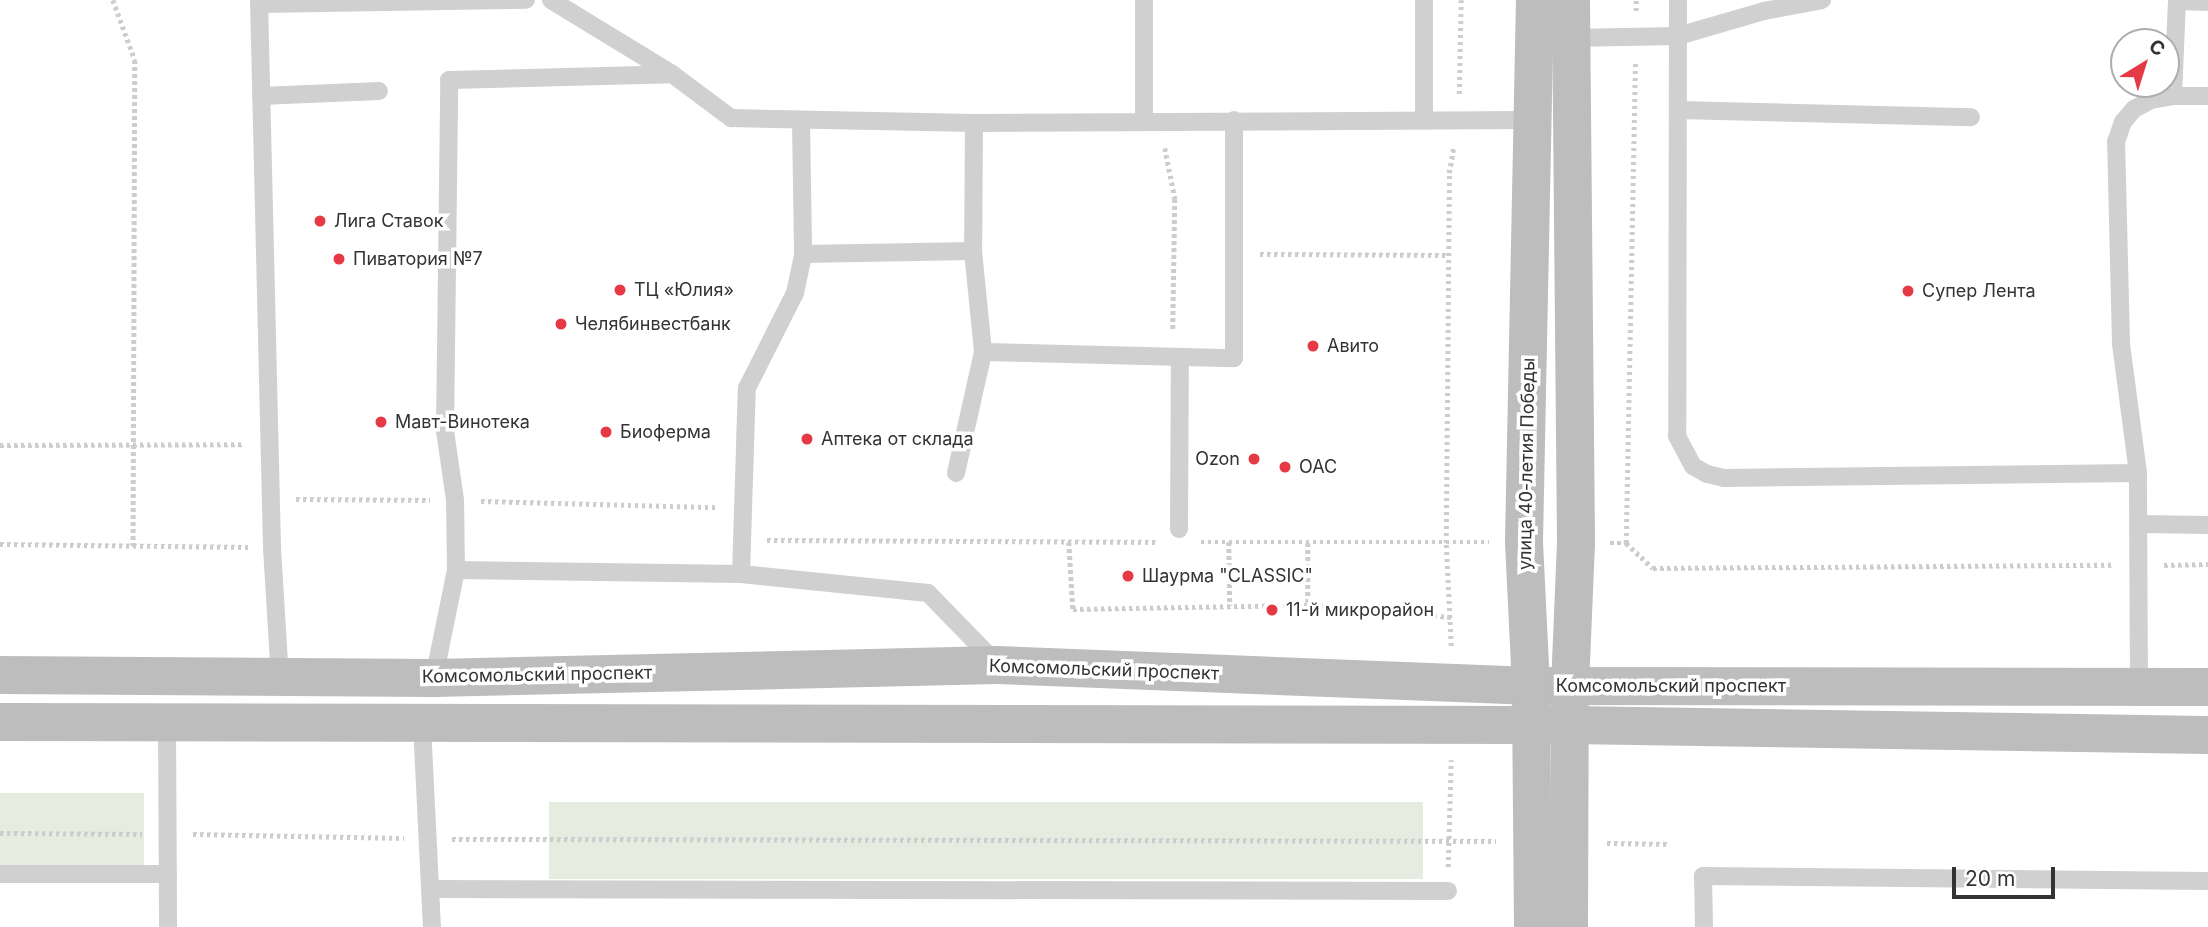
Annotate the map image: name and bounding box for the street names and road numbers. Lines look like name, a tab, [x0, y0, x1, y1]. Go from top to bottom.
street label: улица 40-летия Победы	[1514, 358, 1540, 570]
street label: Комсомольский проспект	[988, 655, 1220, 685]
street label: Комсомольский проспект	[422, 662, 652, 688]
street label: Комсомольский проспект	[1556, 675, 1786, 697]

